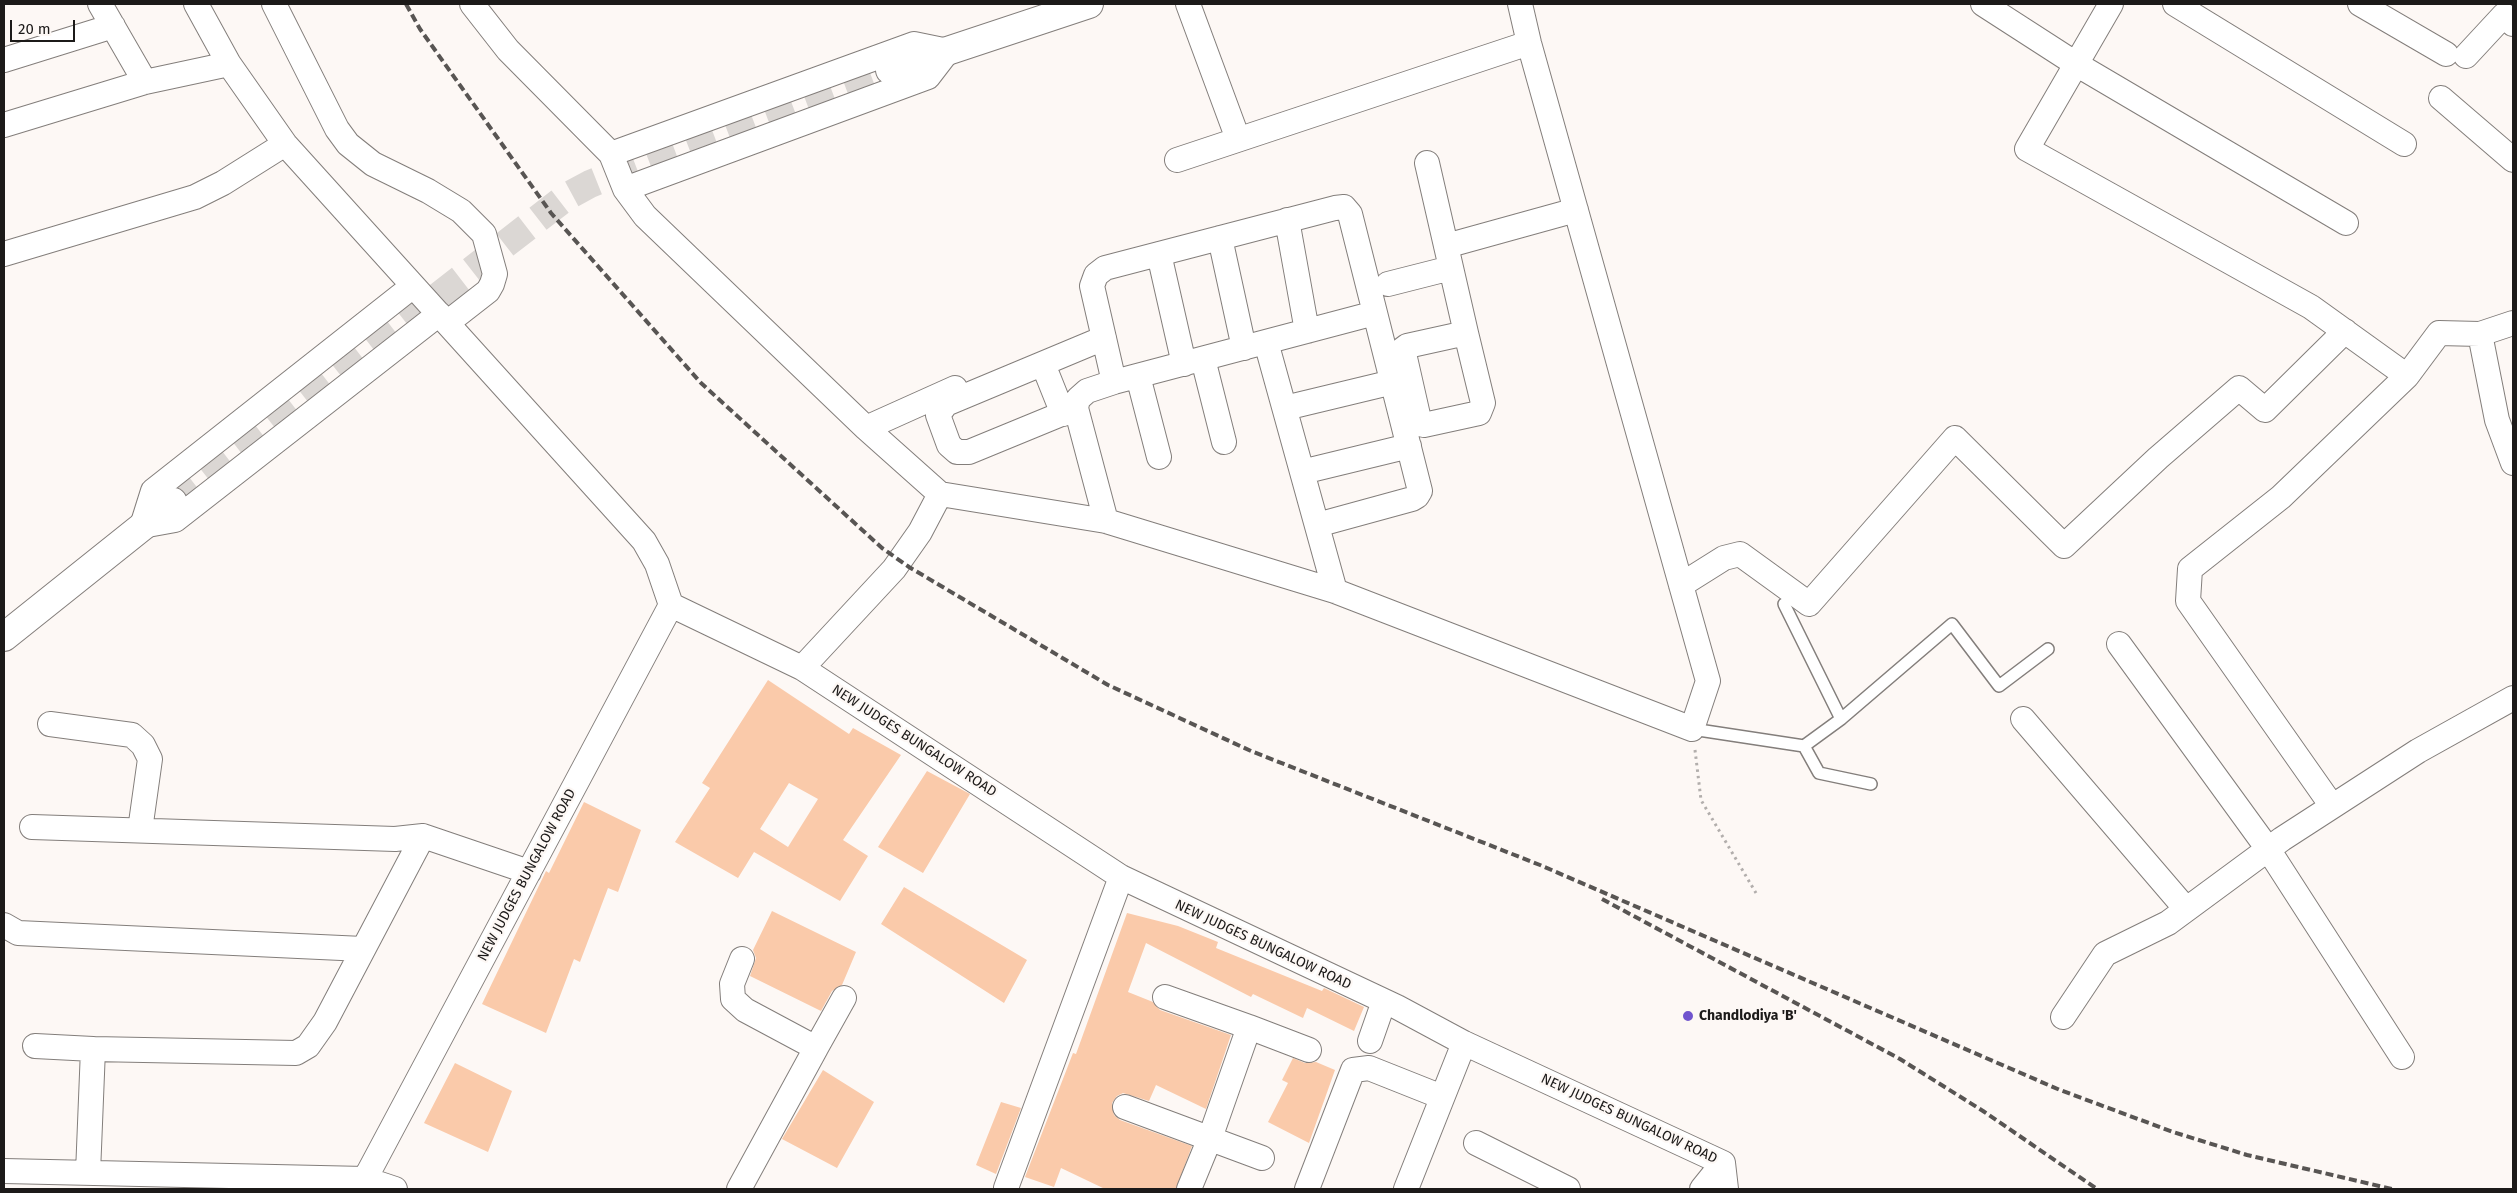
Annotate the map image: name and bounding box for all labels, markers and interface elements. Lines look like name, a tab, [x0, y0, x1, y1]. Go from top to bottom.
scale bar	[12, 10, 78, 42]
text: 20 m	[18, 20, 51, 38]
street label: NEW JUDGES BUNGALOW ROAD	[829, 681, 999, 801]
street label: NEW JUDGES BUNGALOW ROAD	[474, 786, 580, 964]
street label: NEW JUDGES BUNGALOW ROAD	[1172, 897, 1354, 993]
place label: Chandlodiya 'B'	[1699, 1008, 1797, 1024]
marker: Chandlodiya 'B'	[1681, 1009, 1695, 1023]
street label: NEW JUDGES BUNGALOW ROAD	[1538, 1071, 1720, 1167]

